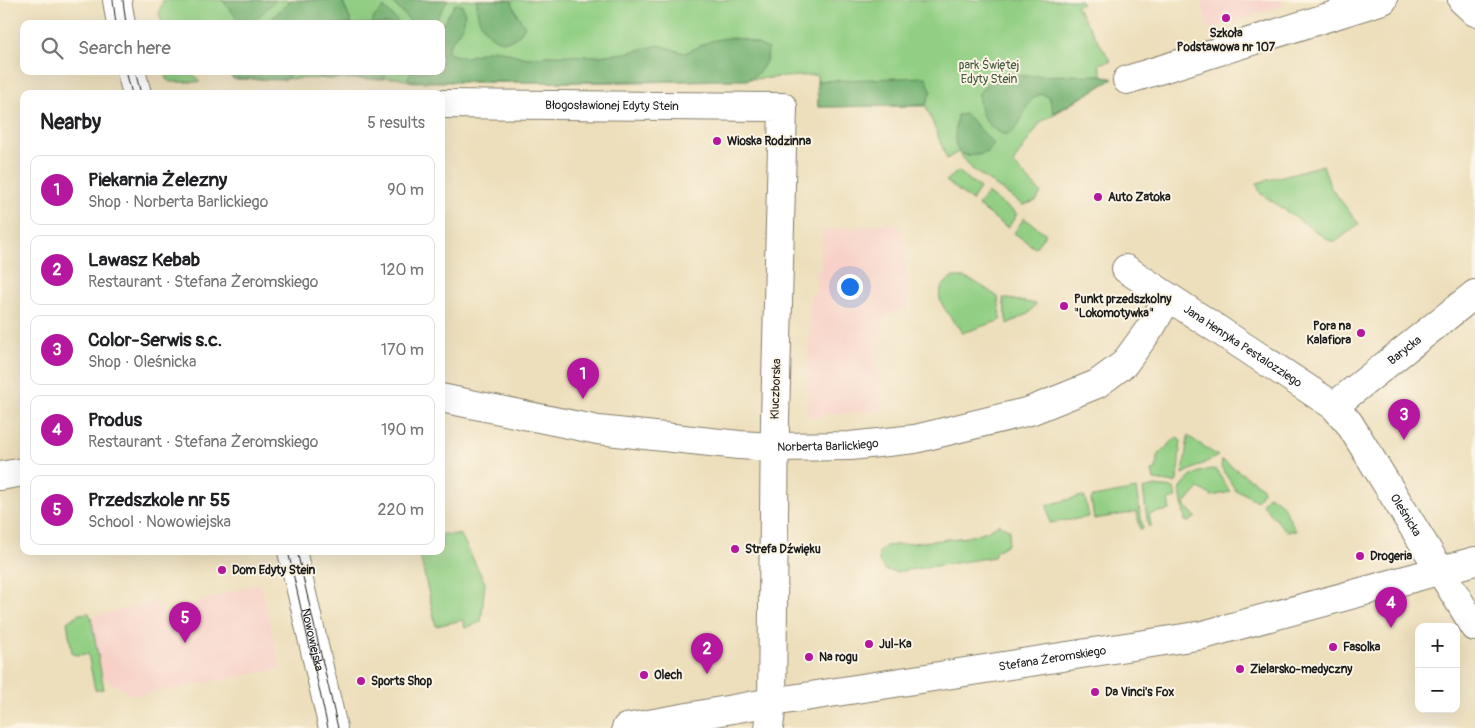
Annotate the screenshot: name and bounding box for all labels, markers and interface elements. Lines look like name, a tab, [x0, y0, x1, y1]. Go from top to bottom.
marker: Szkoła Podstawowa nr 107	[1220, 12, 1232, 24]
search box	[20, 20, 445, 75]
place label: Szkoła Podstawowa nr 107	[1177, 26, 1276, 55]
icon: search	[38, 34, 66, 62]
text: Search here	[78, 36, 171, 60]
park label: park Świętej Edyty Stein	[959, 57, 1019, 87]
street label: Błogosławionej Edyty Stein	[545, 97, 679, 114]
text: Nearby	[40, 109, 101, 136]
text: 5 results	[367, 113, 425, 133]
place label: Wioska Rodzinna	[727, 134, 812, 149]
marker: Wioska Rodzinna	[711, 135, 723, 147]
text: Piekarnia Żelezny	[88, 168, 227, 192]
text: 1	[54, 180, 60, 200]
text: 90 m	[387, 180, 424, 200]
place label: Auto Zatoka	[1108, 190, 1171, 205]
marker: Auto Zatoka	[1092, 191, 1104, 203]
text: Shop · Norberta Barlickiego	[88, 192, 268, 212]
text: Lawasz Kebab	[88, 248, 200, 272]
text: 2	[53, 260, 61, 280]
text: 120 m	[380, 260, 424, 280]
text: Restaurant · Stefana Żeromskiego	[88, 272, 318, 292]
your location	[837, 274, 863, 300]
place label: Punkt przedszkolny "Lokomotywka"	[1074, 292, 1172, 321]
marker: Punkt przedszkolny "Lokomotywka"	[1058, 300, 1070, 312]
street label: Jana Henryka Pestalozziego	[1181, 302, 1306, 391]
place label: Pora na Kalafiora	[1306, 319, 1351, 348]
marker: Pora na Kalafiora	[1355, 327, 1367, 339]
text: Color-Serwis s.c.	[88, 328, 222, 352]
street label: Barycka	[1385, 332, 1425, 368]
text: 3	[53, 340, 61, 360]
text: 170 m	[381, 340, 424, 360]
text: Shop · Oleśnicka	[88, 352, 196, 372]
pin: 1	[567, 358, 599, 399]
street label: Kluczborska	[767, 358, 785, 420]
pin: 3	[1388, 399, 1420, 440]
text: Produs	[88, 408, 142, 432]
text: 4	[52, 420, 62, 440]
text: 190 m	[381, 420, 424, 440]
text: Restaurant · Stefana Żeromskiego	[88, 432, 318, 452]
street label: Norberta Barlickiego	[777, 435, 880, 454]
text: Przedszkole nr 55	[88, 488, 230, 512]
street label: Oleśnicka	[1387, 491, 1425, 540]
text: 5	[53, 500, 61, 520]
text: 220 m	[378, 500, 424, 520]
text: School · Nowowiejska	[88, 512, 231, 532]
place label: Strefa Dźwięku	[745, 542, 821, 557]
marker: Strefa Dźwięku	[729, 543, 741, 555]
place label: Drogeria	[1370, 549, 1412, 564]
marker: Drogeria	[1354, 550, 1366, 562]
place label: Dom Edyty Stein	[232, 563, 315, 578]
marker: Dom Edyty Stein	[216, 564, 228, 576]
pin: 4	[1375, 587, 1407, 628]
pin: 5	[169, 602, 201, 643]
street label: Nowowiejska	[298, 607, 327, 673]
map controls	[1415, 623, 1460, 713]
button: +	[1415, 623, 1460, 668]
pin: 2	[691, 633, 723, 674]
place label: Jul-Ka	[879, 637, 912, 652]
marker: Jul-Ka	[863, 638, 875, 650]
place label: Fasolka	[1343, 640, 1381, 655]
marker: Fasolka	[1327, 641, 1339, 653]
street label: Stefana Żeromskiego	[998, 643, 1108, 674]
place label: Na rogu	[819, 650, 858, 665]
marker: Na rogu	[803, 651, 815, 663]
place label: Zielarsko-medyczny	[1250, 662, 1353, 677]
marker: Zielarsko-medyczny	[1234, 663, 1246, 675]
place label: Olech	[654, 668, 682, 683]
button: −	[1415, 668, 1460, 713]
marker: Olech	[638, 669, 650, 681]
place label: Sports Shop	[371, 674, 432, 689]
marker: Sports Shop	[355, 675, 367, 687]
place label: Da Vinci's Fox	[1105, 685, 1174, 700]
marker: Da Vinci's Fox	[1089, 686, 1101, 698]

